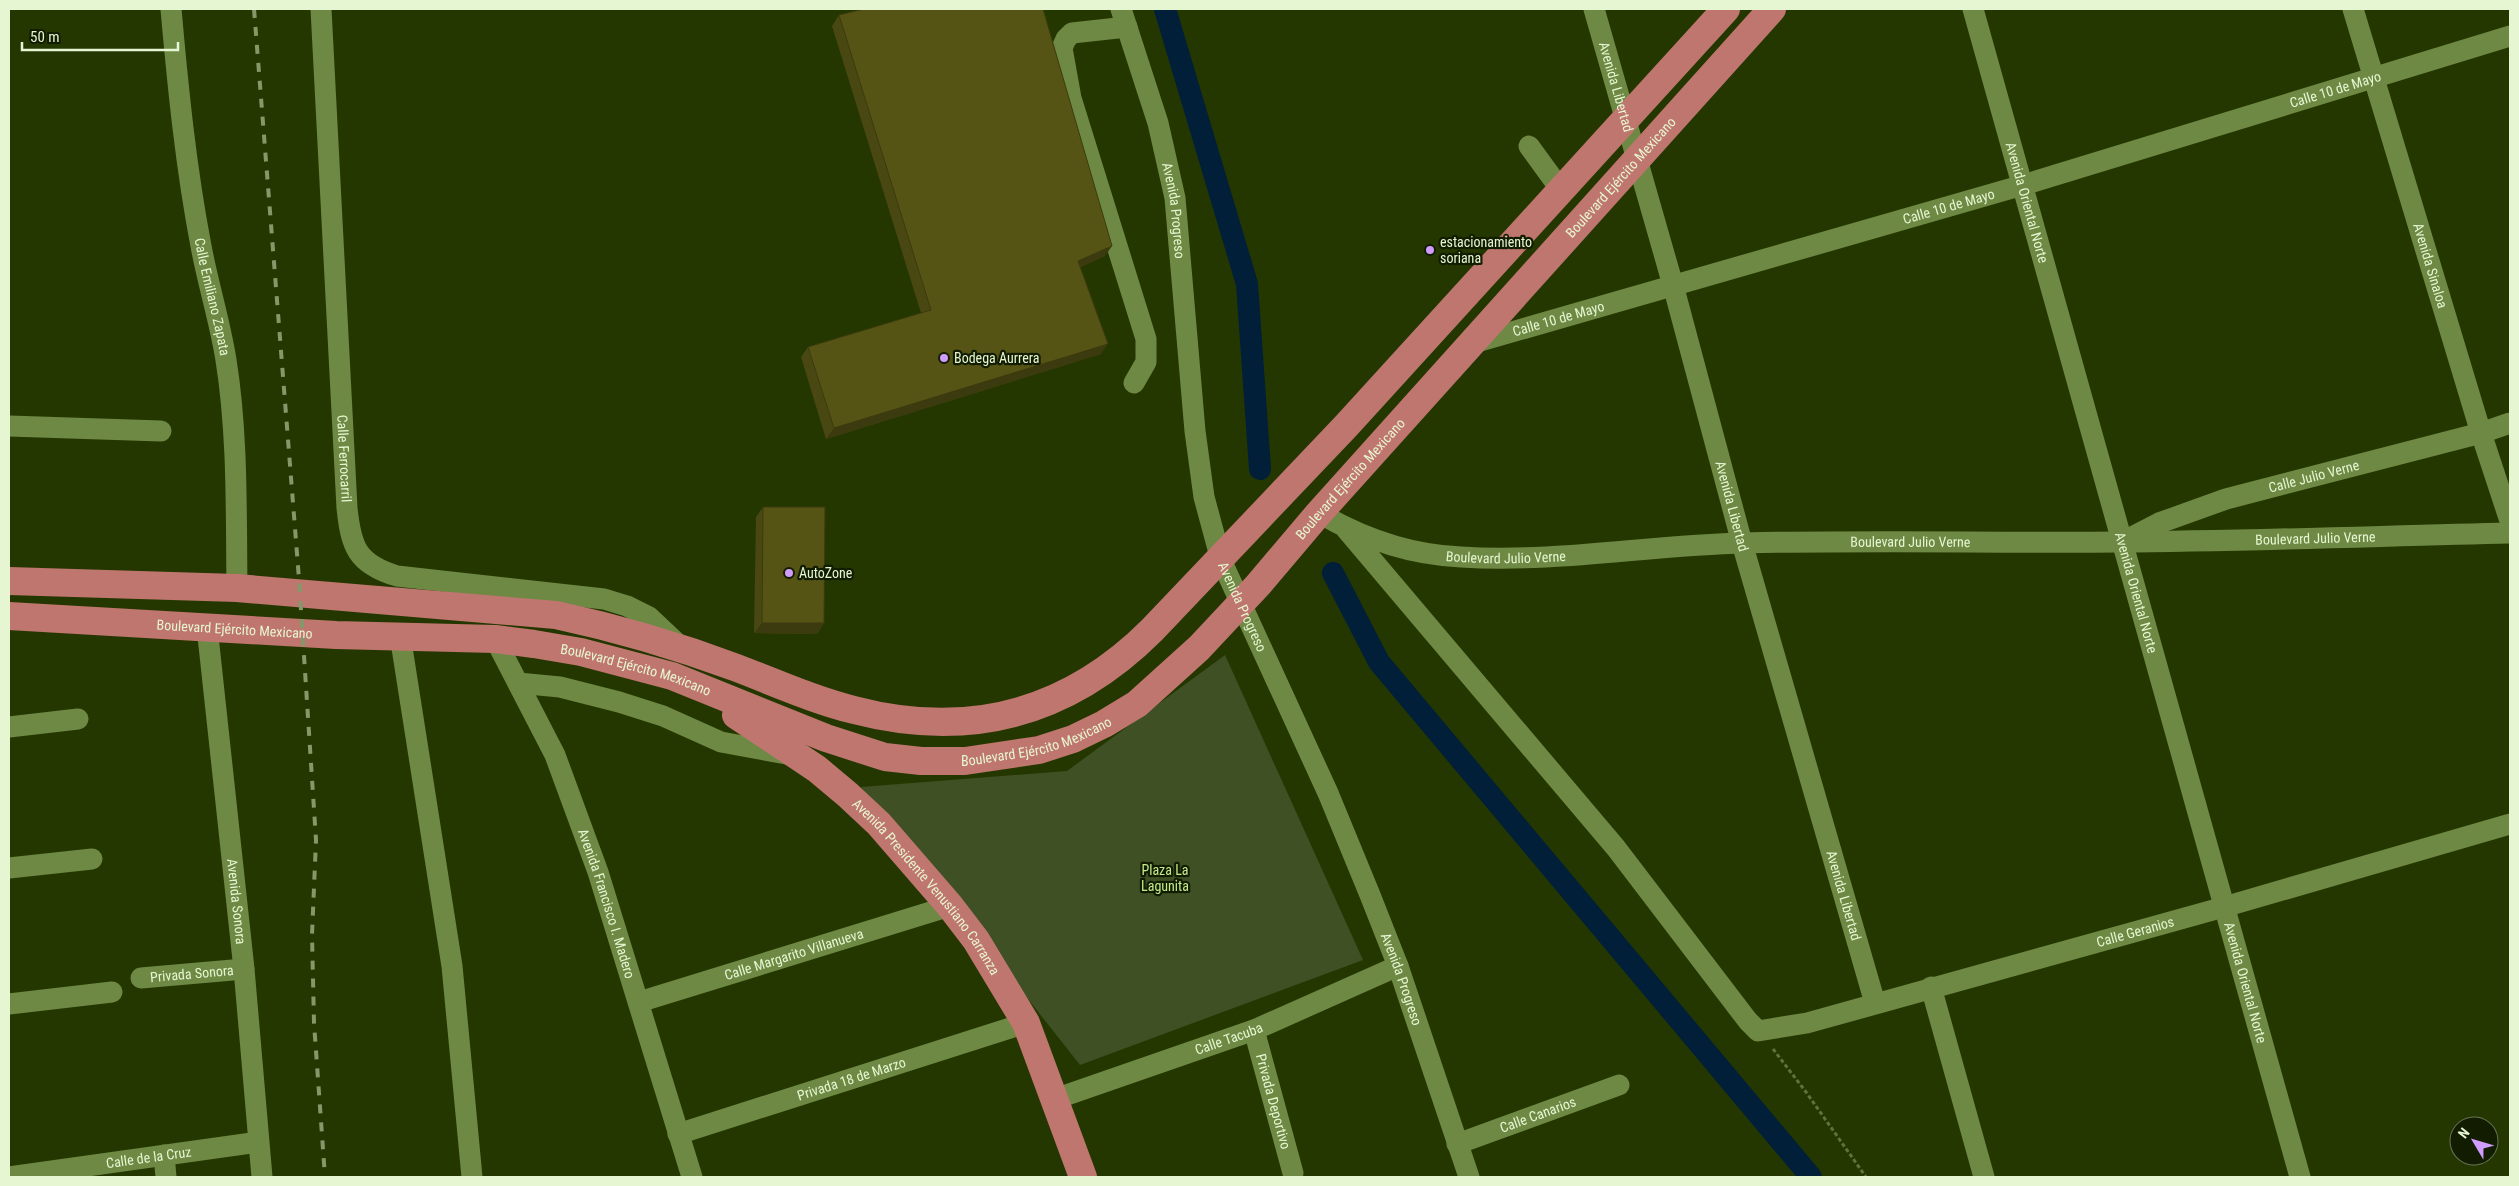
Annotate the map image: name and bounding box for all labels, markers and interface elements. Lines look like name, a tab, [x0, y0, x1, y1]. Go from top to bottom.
scale bar	[22, 20, 179, 52]
text: 50 m	[30, 28, 60, 46]
street label: Avenida Libertad	[1596, 40, 1637, 134]
street label: Calle 10 de Mayo	[2288, 68, 2383, 111]
street label: Boulevard Ejército Mexicano	[1562, 114, 1679, 241]
street label: Avenida Oriental Norte	[2003, 140, 2052, 265]
street label: Avenida Progreso	[1159, 161, 1188, 259]
street label: Calle 10 de Mayo	[1901, 186, 1996, 227]
street label: Avenida Sinaloa	[2410, 221, 2451, 310]
place label: estacionamiento soriana	[1440, 234, 1532, 266]
street label: Calle Emiliano Zapata	[192, 237, 233, 357]
marker: estacionamiento soriana	[1424, 244, 1436, 256]
street label: Calle 10 de Mayo	[1511, 298, 1606, 339]
place label: Bodega Aurrera	[954, 350, 1039, 366]
marker: Bodega Aurrera	[938, 352, 950, 364]
street label: Calle Ferrocarril	[334, 414, 355, 503]
street label: Boulevard Ejército Mexicano	[1292, 415, 1408, 543]
street label: Calle Julio Verne	[2267, 457, 2361, 496]
street label: Avenida Libertad	[1712, 459, 1752, 553]
street label: Boulevard Julio Verne	[2255, 529, 2376, 548]
street label: Avenida Oriental Norte	[2112, 530, 2161, 655]
street label: Boulevard Julio Verne	[1850, 534, 1971, 550]
street label: Boulevard Julio Verne	[1445, 548, 1567, 566]
street label: Avenida Progreso	[1215, 559, 1270, 654]
place label: AutoZone	[799, 565, 853, 581]
marker: AutoZone	[783, 567, 795, 579]
street label: Boulevard Ejército Mexicano	[156, 617, 313, 642]
street label: Boulevard Ejército Mexicano	[559, 641, 713, 699]
street label: Boulevard Ejército Mexicano	[961, 713, 1114, 769]
street label: Avenida Presidente Venustiano Carranza	[849, 795, 1003, 978]
street label: Avenida Francisco I. Madero	[575, 827, 638, 980]
street label: Avenida Libertad	[1823, 849, 1864, 942]
street label: Avenida Sonora	[224, 858, 249, 945]
park label: Plaza La Lagunita	[1141, 862, 1189, 894]
street label: Calle Geranios	[2095, 913, 2176, 950]
street label: Avenida Oriental Norte	[2221, 920, 2270, 1045]
street label: Calle Margarito Villanueva	[722, 925, 865, 983]
street label: Avenida Progreso	[1378, 930, 1425, 1027]
street label: Privada Sonora	[149, 962, 234, 985]
street label: Calle Tacuba	[1193, 1019, 1265, 1058]
street label: Privada Deportivo	[1253, 1052, 1294, 1151]
street label: Privada 18 de Marzo	[795, 1054, 908, 1104]
street label: Calle Canarios	[1498, 1093, 1578, 1136]
north arrow	[2449, 1116, 2499, 1166]
text: N	[2455, 1125, 2473, 1141]
street label: Calle de la Cruz	[105, 1143, 192, 1171]

